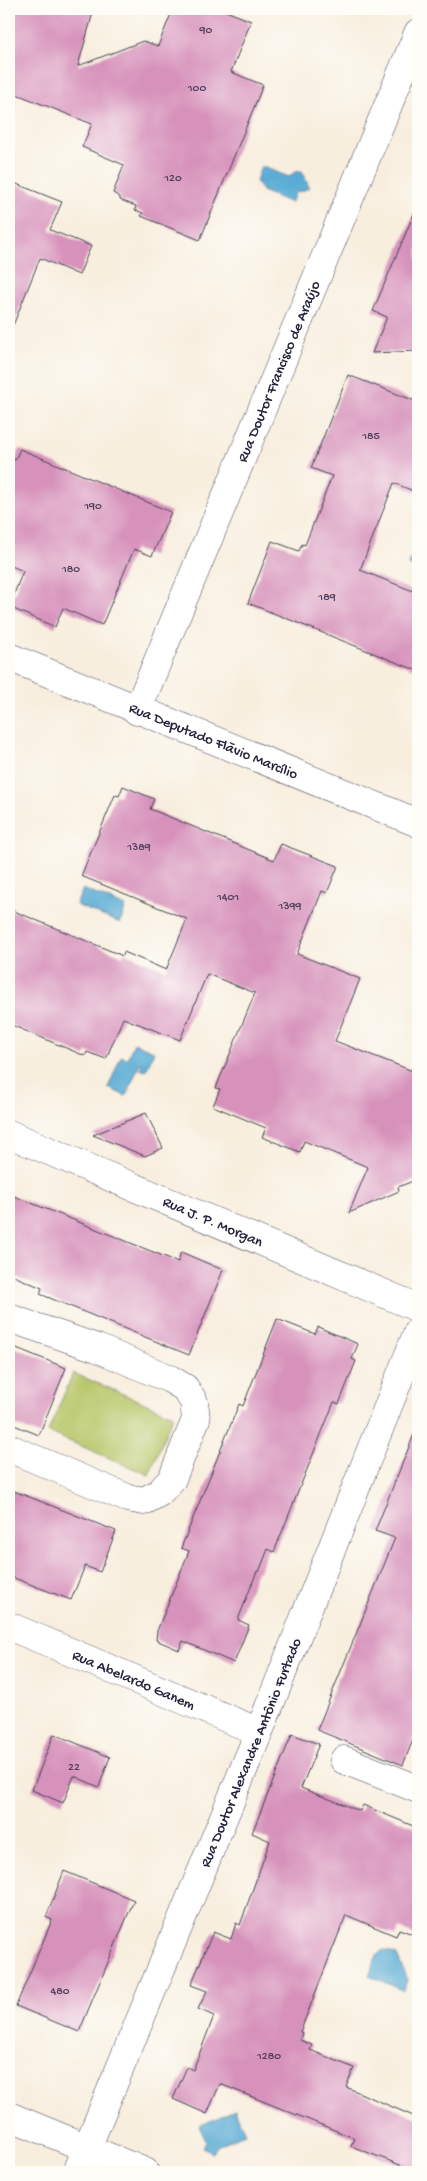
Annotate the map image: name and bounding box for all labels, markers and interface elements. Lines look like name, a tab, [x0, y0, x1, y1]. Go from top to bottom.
house number: 90	[199, 24, 213, 38]
house number: 100	[187, 82, 206, 96]
house number: 120	[163, 172, 182, 186]
street label: Rua Doutor Francisco de Araújo	[234, 278, 325, 465]
house number: 185	[361, 430, 380, 444]
house number: 190	[83, 500, 102, 514]
house number: 180	[61, 563, 80, 577]
house number: 189	[317, 591, 336, 605]
street label: Rua Deputado Flãvio Marcílio	[126, 700, 300, 784]
house number: 1389	[126, 841, 151, 855]
house number: 1401	[216, 891, 239, 905]
house number: 1399	[277, 900, 302, 914]
street label: Rua J. P. Morgan	[160, 1193, 265, 1252]
street label: Rua Doutor Alexandre Antônio Furtado	[197, 1636, 306, 1870]
street label: Rua Abelardo Ganem	[69, 1647, 198, 1715]
house number: 22	[68, 1761, 80, 1775]
house number: 480	[50, 1985, 70, 1999]
house number: 1280	[256, 2050, 281, 2064]

